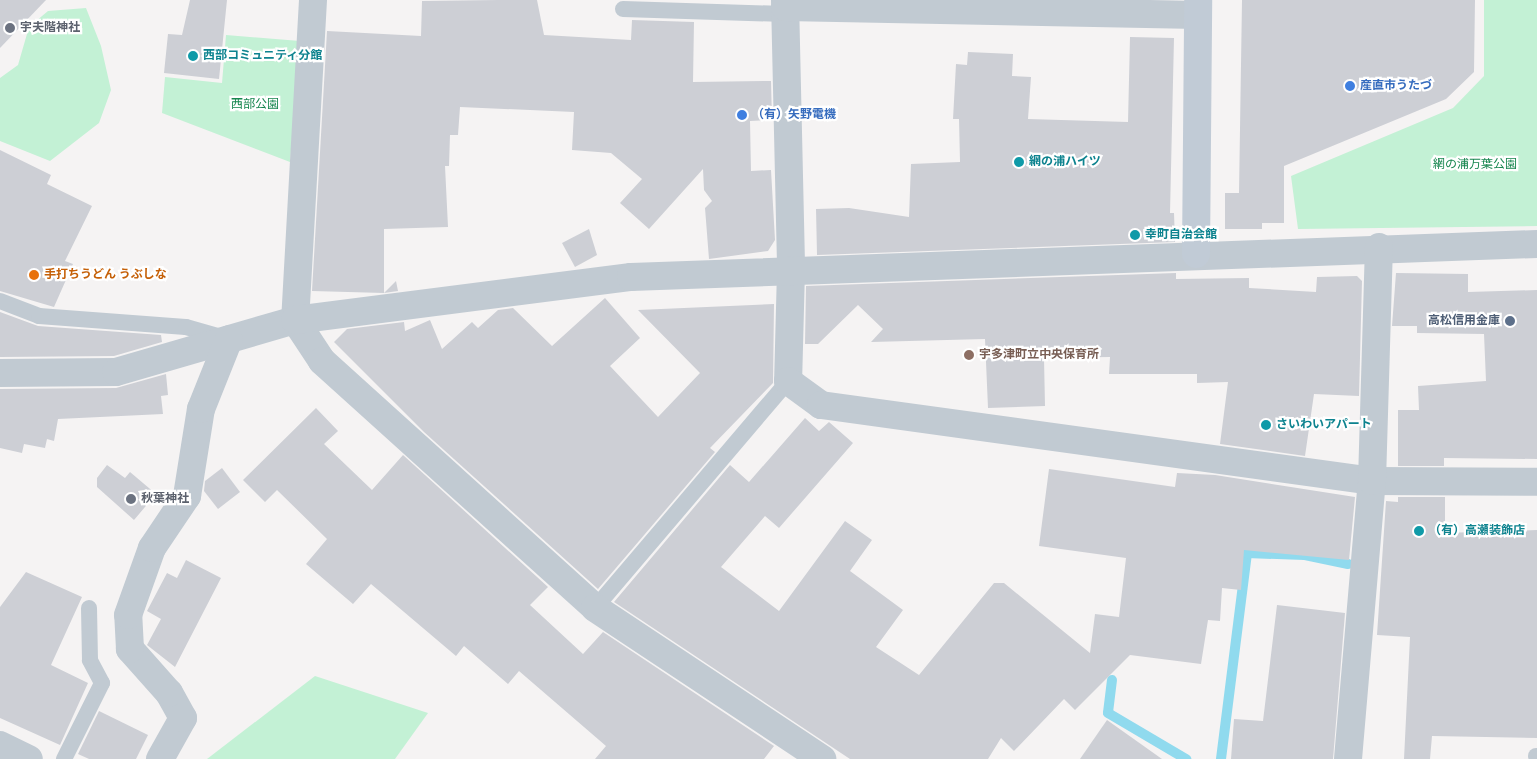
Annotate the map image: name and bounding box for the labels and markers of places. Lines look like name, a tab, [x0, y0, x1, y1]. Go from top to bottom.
place label: 宇夫階神社	[20, 21, 80, 35]
marker: 宇夫階神社	[4, 22, 16, 34]
place label: 西部コミュニティ分館	[203, 49, 323, 63]
marker: 西部コミュニティ分館	[187, 50, 199, 62]
place label: 産直市うたづ	[1360, 79, 1432, 93]
marker: 産直市うたづ	[1344, 80, 1356, 92]
place label: （有）矢野電機	[752, 108, 836, 122]
marker: （有）矢野電機	[736, 109, 748, 121]
place label: 網の浦ハイツ	[1029, 155, 1101, 169]
marker: 網の浦ハイツ	[1013, 156, 1025, 168]
place label: 幸町自治会館	[1145, 228, 1217, 242]
marker: 幸町自治会館	[1129, 229, 1141, 241]
place label: 手打ちうどん うぶしな	[44, 268, 167, 282]
marker: 手打ちうどん うぶしな	[28, 269, 40, 281]
place label: 高松信用金庫	[1428, 314, 1500, 328]
marker: 高松信用金庫	[1504, 315, 1516, 327]
place label: 宇多津町立中央保育所	[979, 348, 1099, 362]
marker: 宇多津町立中央保育所	[963, 349, 975, 361]
place label: さいわいアパート	[1276, 418, 1372, 432]
marker: さいわいアパート	[1260, 419, 1272, 431]
place label: 秋葉神社	[141, 492, 189, 506]
marker: 秋葉神社	[125, 493, 137, 505]
place label: （有）高瀬装飾店	[1429, 524, 1525, 538]
marker: （有）高瀬装飾店	[1413, 525, 1425, 537]

